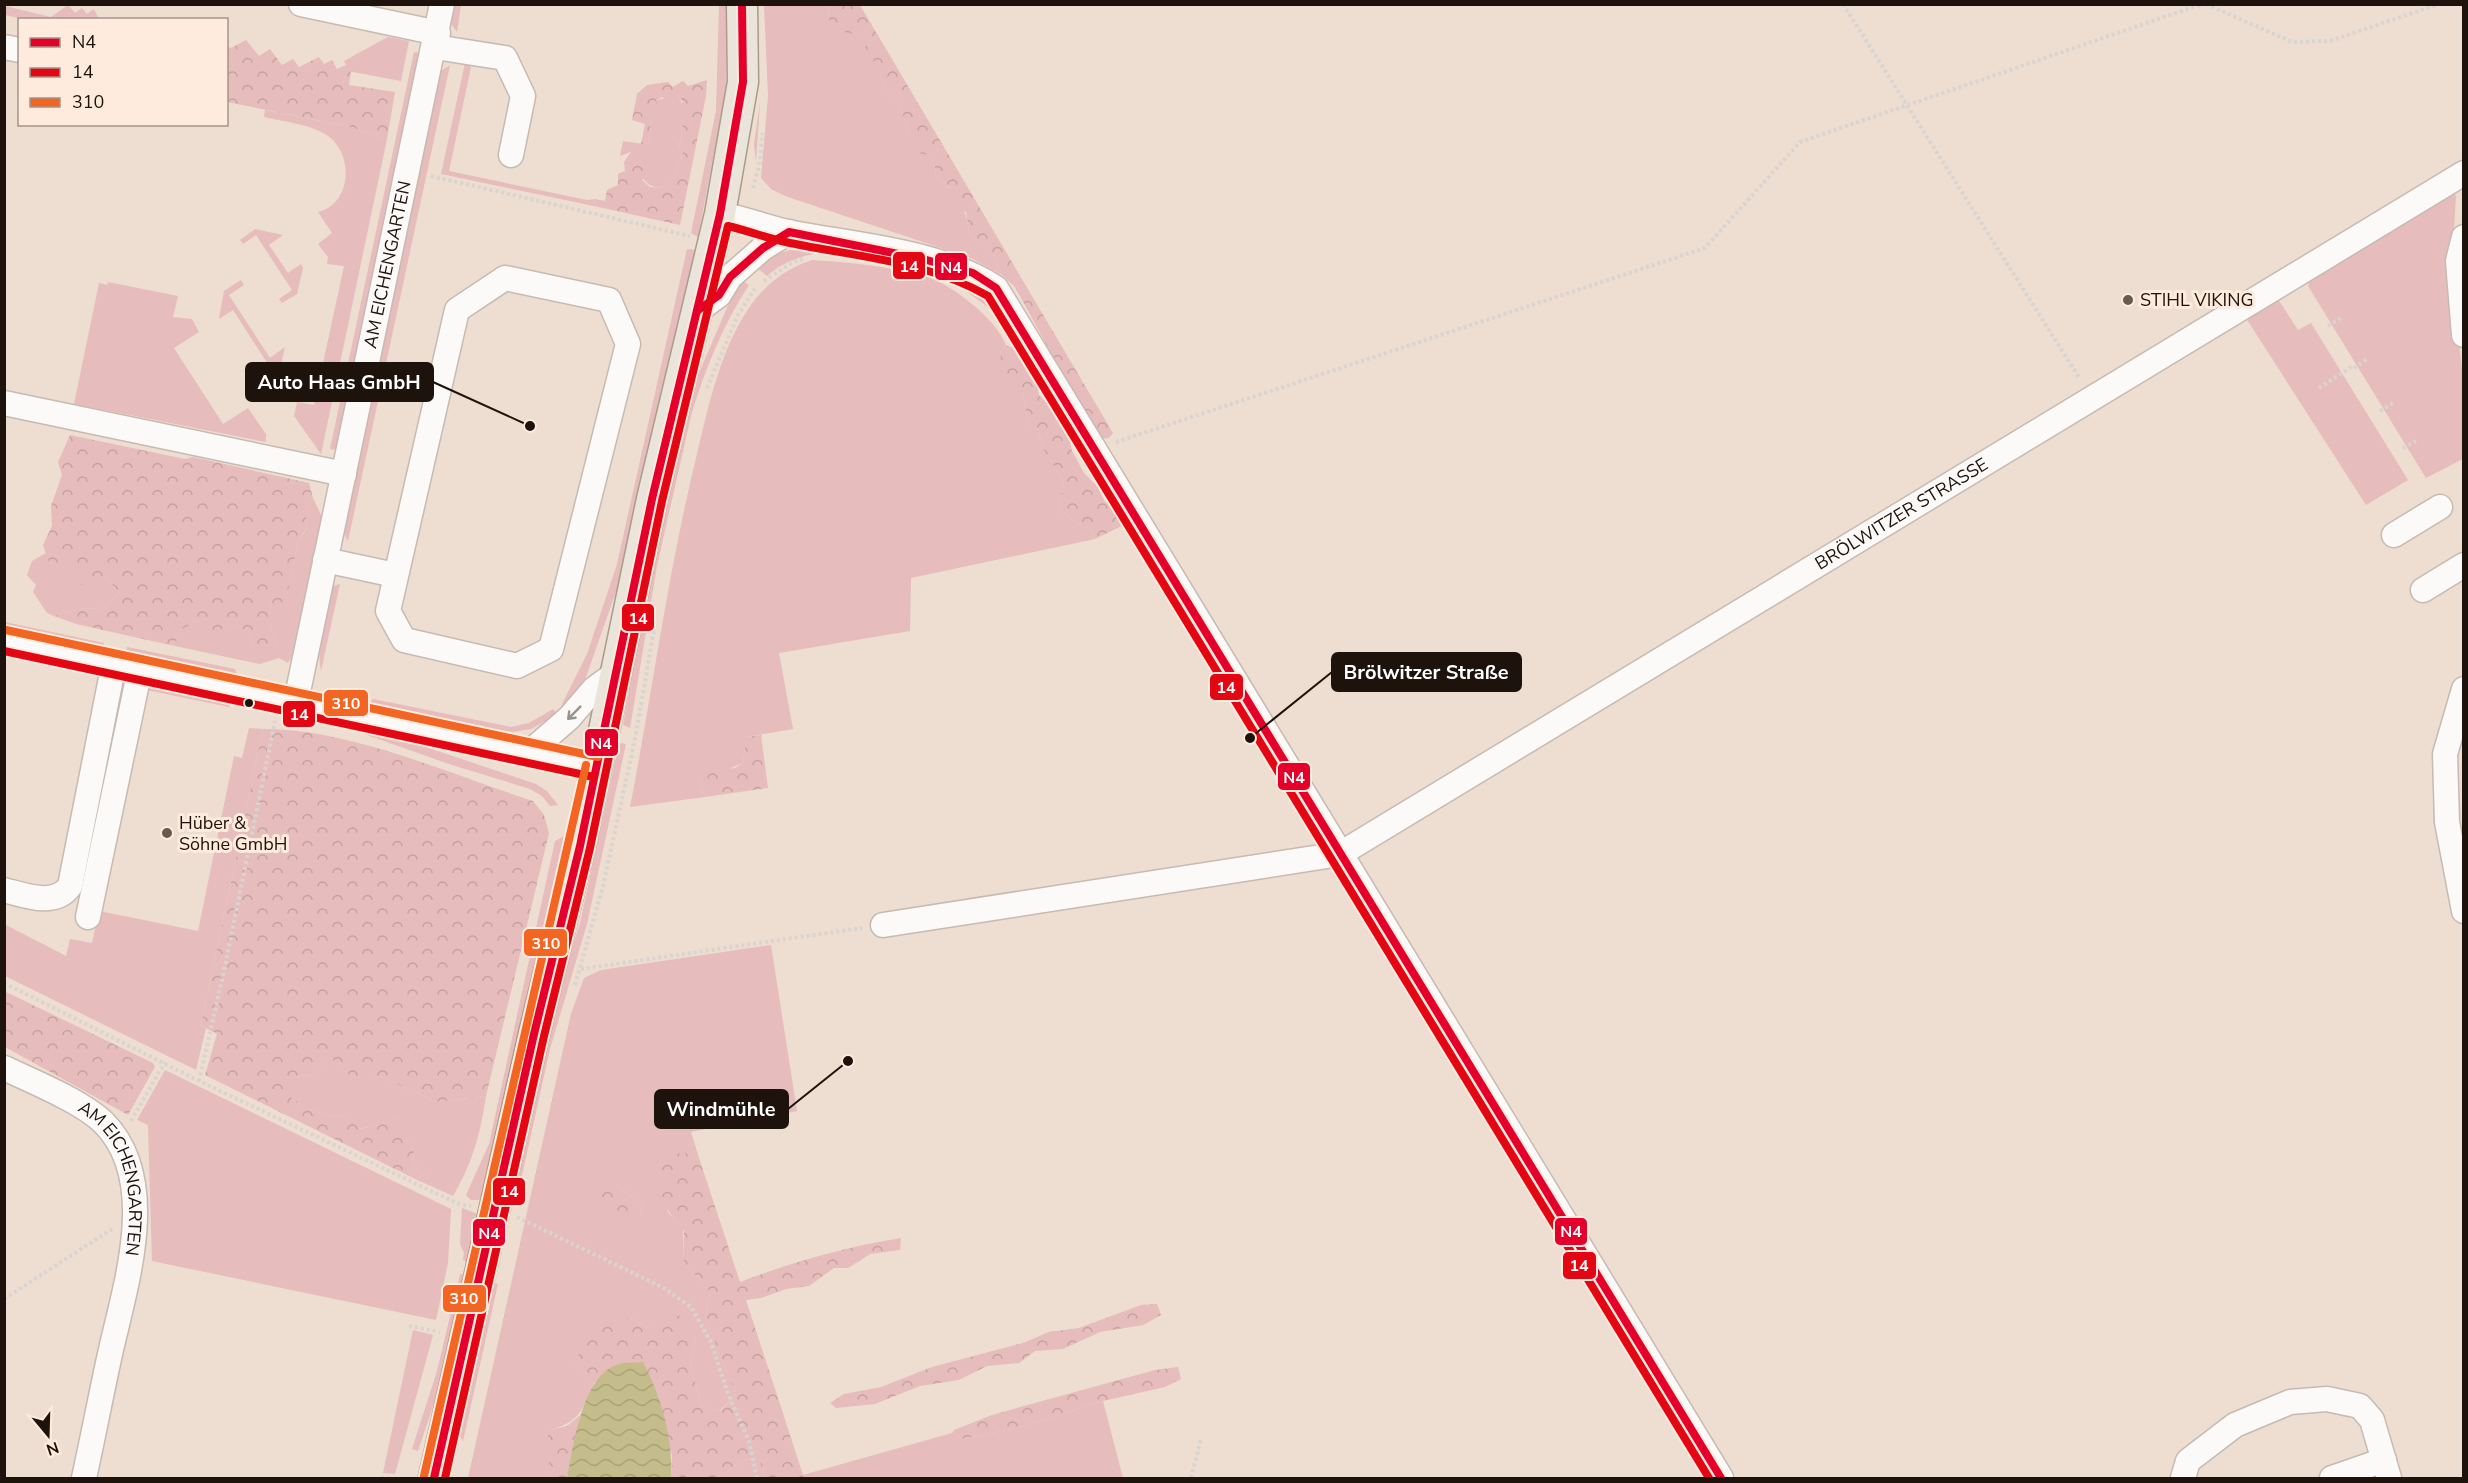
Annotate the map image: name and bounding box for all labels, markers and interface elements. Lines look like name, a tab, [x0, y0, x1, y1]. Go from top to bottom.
legend	[18, 18, 228, 126]
text: N4	[72, 30, 96, 54]
text: 14	[72, 60, 94, 84]
text: 310	[72, 90, 104, 114]
street label: AM EICHENGARTEN	[358, 179, 417, 350]
line badge: 14	[892, 251, 926, 280]
line badge: N4	[934, 252, 968, 281]
text: 14	[899, 256, 919, 278]
text: N4	[940, 257, 962, 279]
place label: STIHL VIKING	[2140, 288, 2254, 312]
marker: STIHL VIKING	[2121, 293, 2135, 307]
callout: Auto Haas GmbH	[246, 363, 433, 401]
text: Auto Haas GmbH	[257, 369, 421, 396]
street label: BRÖLWITZER STRASSE	[1811, 452, 1992, 575]
line badge: 14	[621, 603, 655, 632]
text: 14	[628, 608, 648, 630]
callout: Brölwitzer Straße	[1332, 653, 1521, 691]
text: Brölwitzer Straße	[1343, 659, 1509, 686]
line badge: 14	[1209, 673, 1244, 701]
text: 14	[1216, 677, 1236, 699]
line badge: 310	[323, 689, 369, 717]
text: 310	[332, 693, 360, 715]
unlabelled marker	[243, 697, 255, 709]
line badge: 14	[282, 700, 316, 728]
text: 14	[289, 704, 309, 726]
one-way arrow	[567, 705, 582, 720]
line badge: N4	[584, 728, 619, 757]
text: N4	[590, 733, 612, 755]
line badge: N4	[1277, 762, 1311, 791]
text: N4	[1283, 767, 1305, 789]
place label: Hüber & Söhne GmbH	[179, 811, 287, 856]
marker: Hüber & Söhne GmbH	[160, 826, 174, 840]
line badge: 310	[523, 928, 568, 957]
text: 310	[532, 933, 560, 955]
callout: Windmühle	[655, 1090, 788, 1128]
street label: AM EICHENGARTEN	[74, 1095, 147, 1257]
text: Windmühle	[667, 1096, 776, 1123]
line badge: 14	[492, 1177, 526, 1206]
text: 14	[499, 1181, 519, 1203]
line badge: N4	[1554, 1217, 1588, 1246]
line badge: N4	[472, 1218, 506, 1247]
text: N4	[1560, 1221, 1582, 1243]
text: N4	[478, 1223, 500, 1245]
line badge: 14	[1562, 1251, 1597, 1280]
text: 14	[1569, 1255, 1589, 1277]
line badge: 310	[442, 1284, 487, 1313]
text: 310	[450, 1288, 478, 1310]
north arrow	[18, 1405, 78, 1465]
text: N	[43, 1436, 62, 1461]

